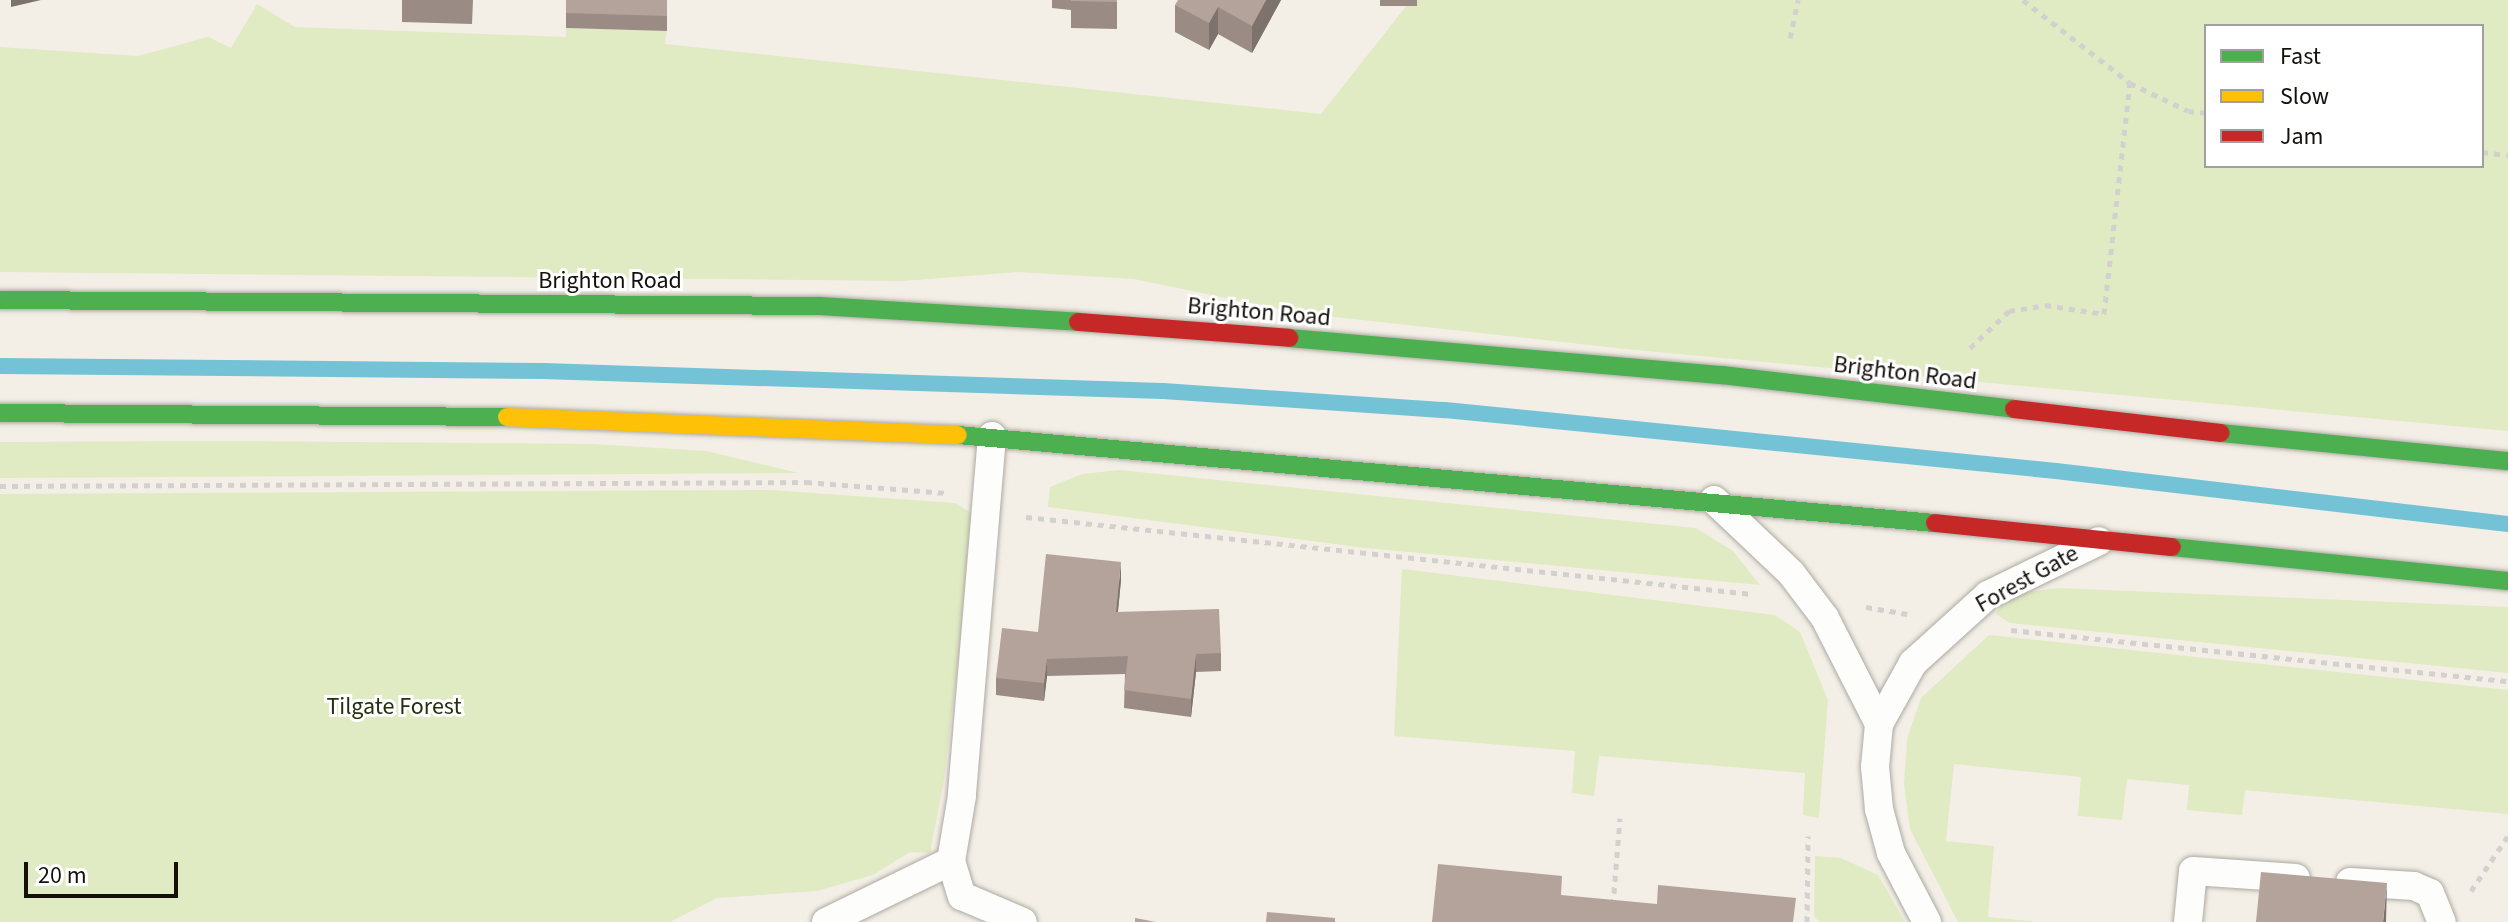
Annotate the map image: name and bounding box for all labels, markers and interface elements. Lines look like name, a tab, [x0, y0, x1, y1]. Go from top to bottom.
legend	[2204, 24, 2484, 168]
text: Fast	[2280, 39, 2321, 74]
text: Slow	[2280, 79, 2329, 114]
text: Jam	[2280, 119, 2324, 154]
street label: Brighton Road	[538, 267, 682, 295]
street label: Brighton Road	[1186, 291, 1332, 333]
street label: Brighton Road	[1832, 350, 1978, 396]
street label: Forest Gate	[1970, 539, 2084, 619]
park label: Tilgate Forest	[326, 693, 462, 721]
scale bar	[28, 846, 182, 896]
text: 20 m	[38, 858, 87, 893]

